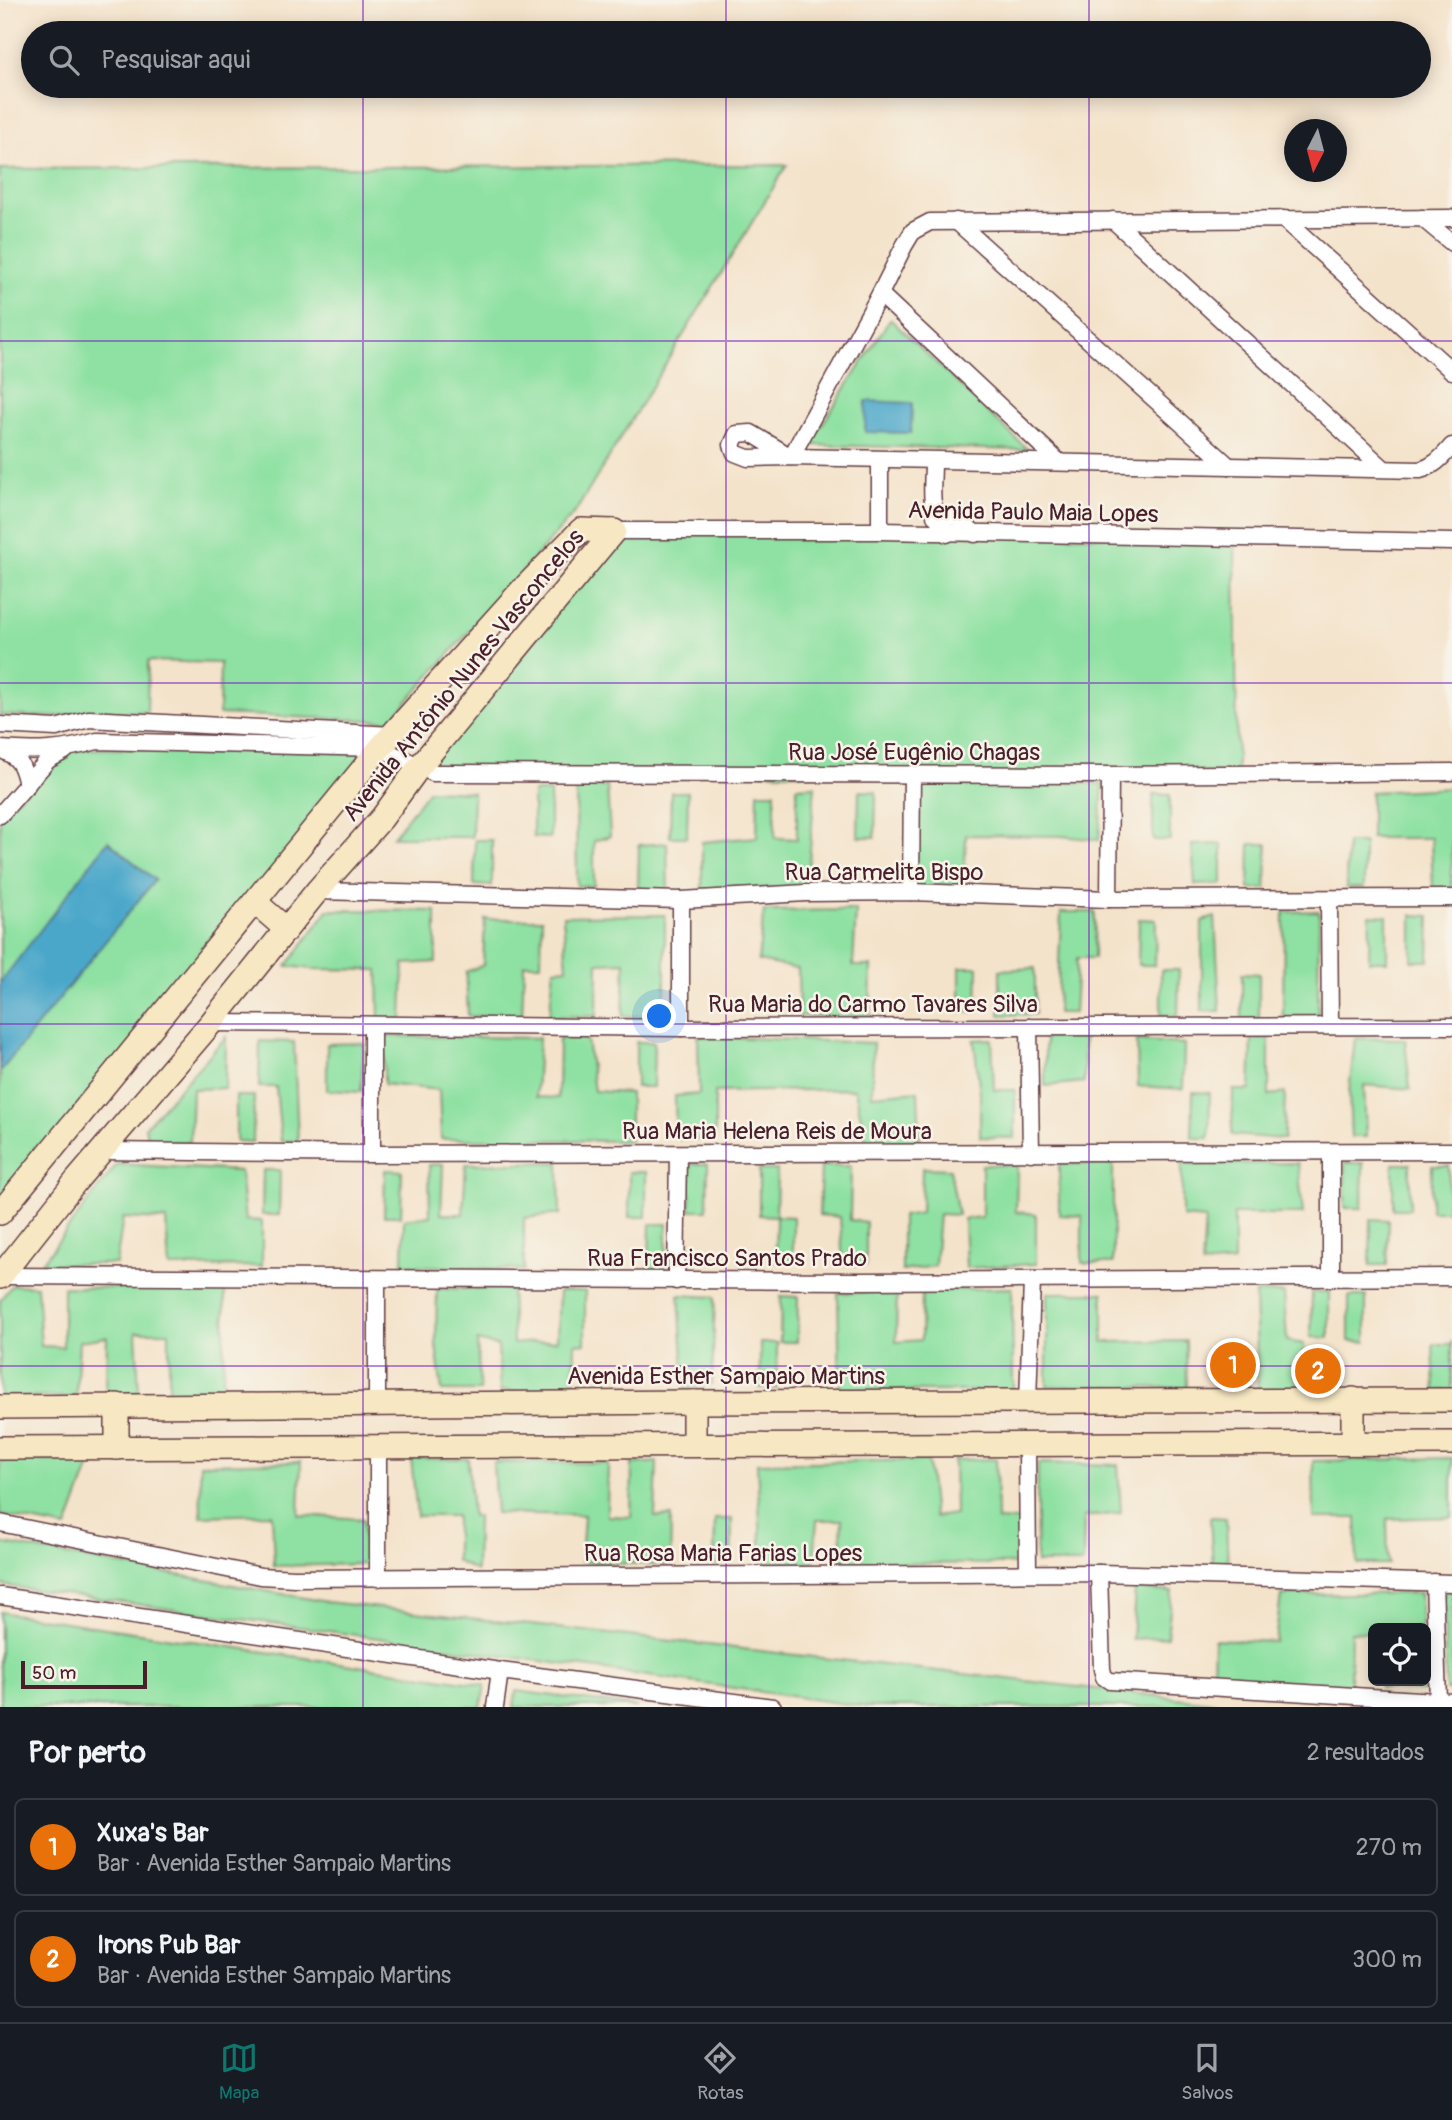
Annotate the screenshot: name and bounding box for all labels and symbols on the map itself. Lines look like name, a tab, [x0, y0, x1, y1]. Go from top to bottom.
north arrow	[1284, 119, 1347, 182]
street label: Avenida Paulo Maia Lopes	[907, 496, 1159, 529]
street label: Avenida Antônio Nunes Vasconcelos	[336, 523, 591, 827]
street label: Rua José Eugênio Chagas	[788, 738, 1040, 767]
street label: Rua Carmelita Bispo	[785, 858, 984, 887]
street label: Rua Maria do Carmo Tavares Silva	[708, 990, 1038, 1019]
your location	[642, 999, 676, 1033]
street label: Rua Maria Helena Reis de Moura	[622, 1117, 932, 1146]
street label: Rua Francisco Santos Prado	[587, 1244, 867, 1273]
pin: 1	[1210, 1339, 1256, 1391]
pin: 2	[1295, 1345, 1341, 1397]
street label: Avenida Esther Sampaio Martins	[567, 1362, 885, 1391]
street label: Rua Rosa Maria Farias Lopes	[584, 1539, 863, 1568]
scale bar	[21, 1658, 147, 1690]

